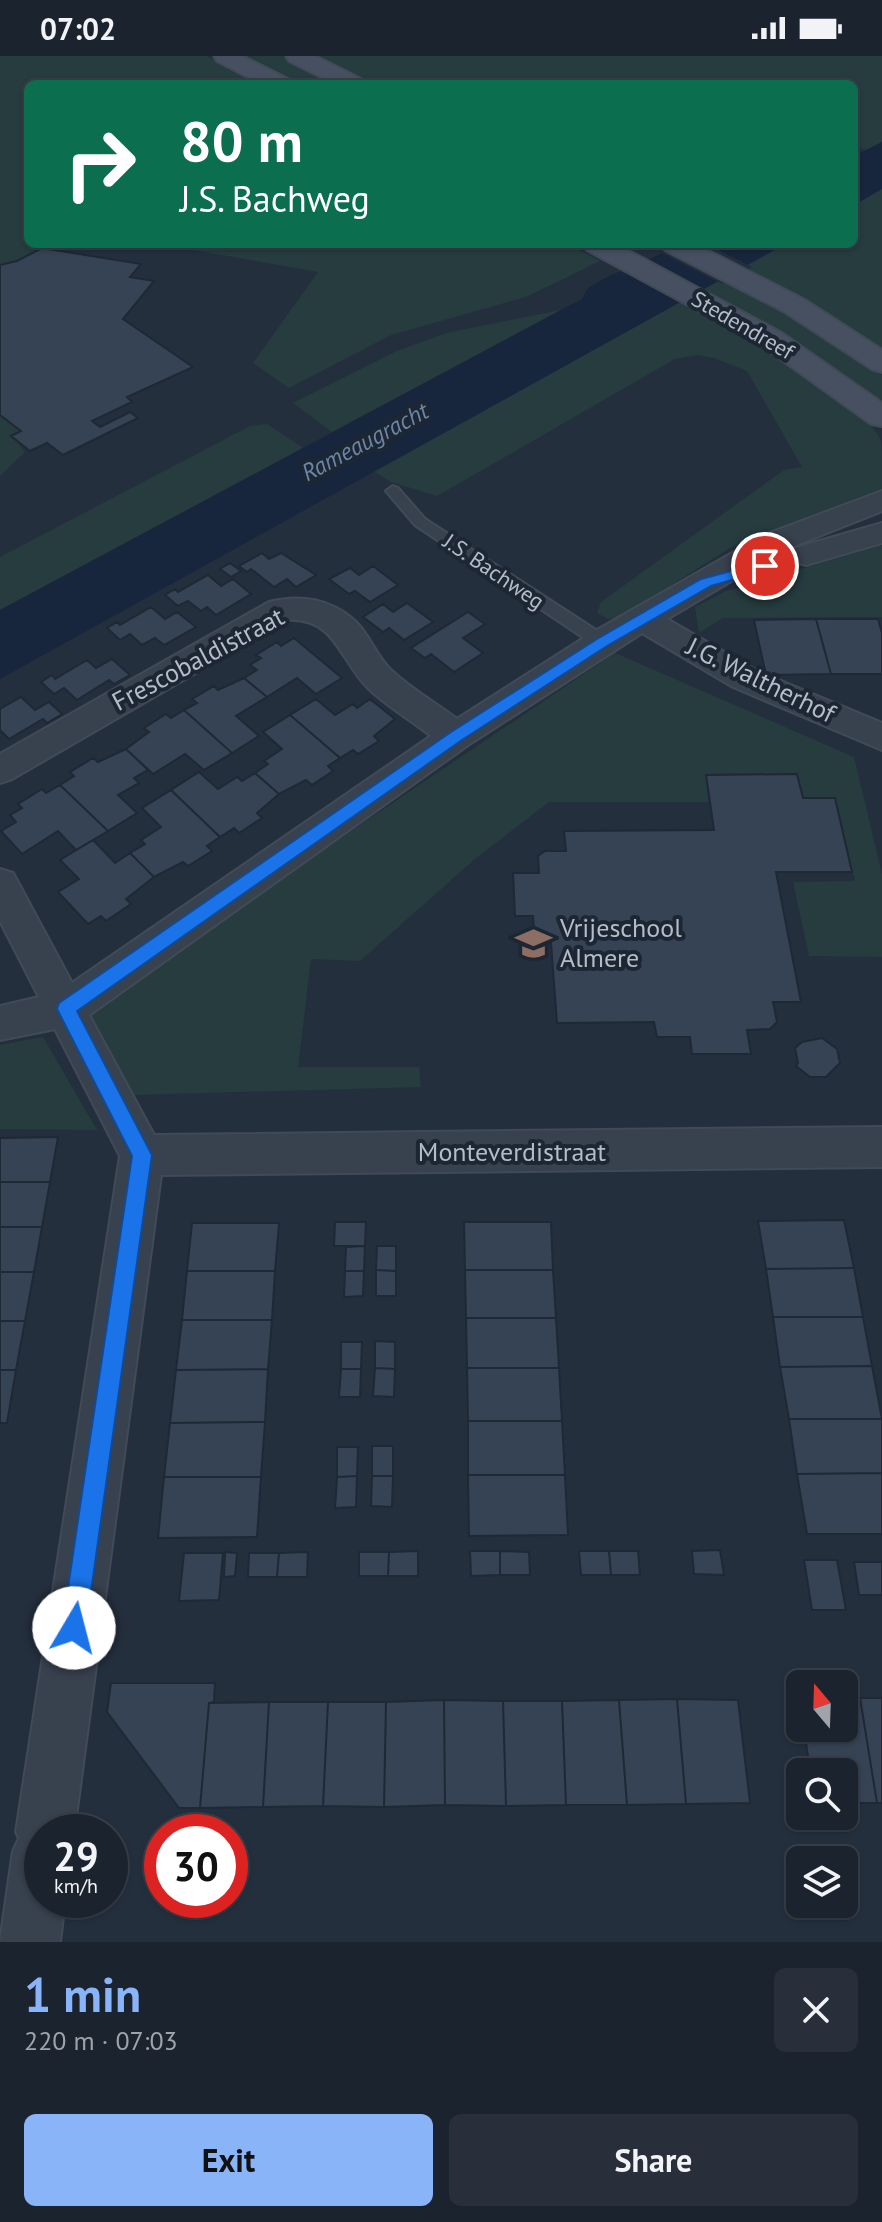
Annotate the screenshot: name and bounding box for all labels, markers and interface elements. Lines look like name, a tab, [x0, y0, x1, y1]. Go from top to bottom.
text: 07:02	[40, 9, 116, 48]
text: 80 m	[180, 105, 303, 177]
icon: right	[48, 112, 152, 216]
text: J.S. Bachweg	[180, 175, 370, 222]
street label: Stedendreef	[687, 284, 800, 366]
water label: Rameaugracht	[296, 394, 435, 488]
street label: J.S. Bachweg	[437, 526, 550, 615]
pin	[731, 532, 799, 600]
icon: arrive	[743, 544, 787, 588]
street label: Frescobaldistraat	[106, 599, 290, 718]
street label: J.G. Waltherhof	[681, 629, 842, 730]
place label: Vrijeschool Almere	[559, 911, 682, 974]
school or university icon: Vrijeschool Almere	[515, 924, 553, 962]
street label: Monteverdistraat	[418, 1135, 606, 1168]
position arrow	[32, 1586, 116, 1670]
north arrow	[786, 1670, 858, 1742]
map controls	[786, 1670, 858, 1918]
button: search	[786, 1758, 858, 1830]
speed limit sign: 30	[144, 1814, 248, 1918]
text: 29	[53, 1830, 99, 1882]
button: layers	[786, 1846, 858, 1918]
text: km/h	[54, 1873, 98, 1899]
text: 1 min	[24, 1963, 141, 2025]
button: close	[774, 1968, 858, 2052]
text: 220 m · 07:03	[24, 2024, 178, 2057]
button: Exit	[24, 2114, 433, 2206]
button: Share	[449, 2114, 858, 2206]

